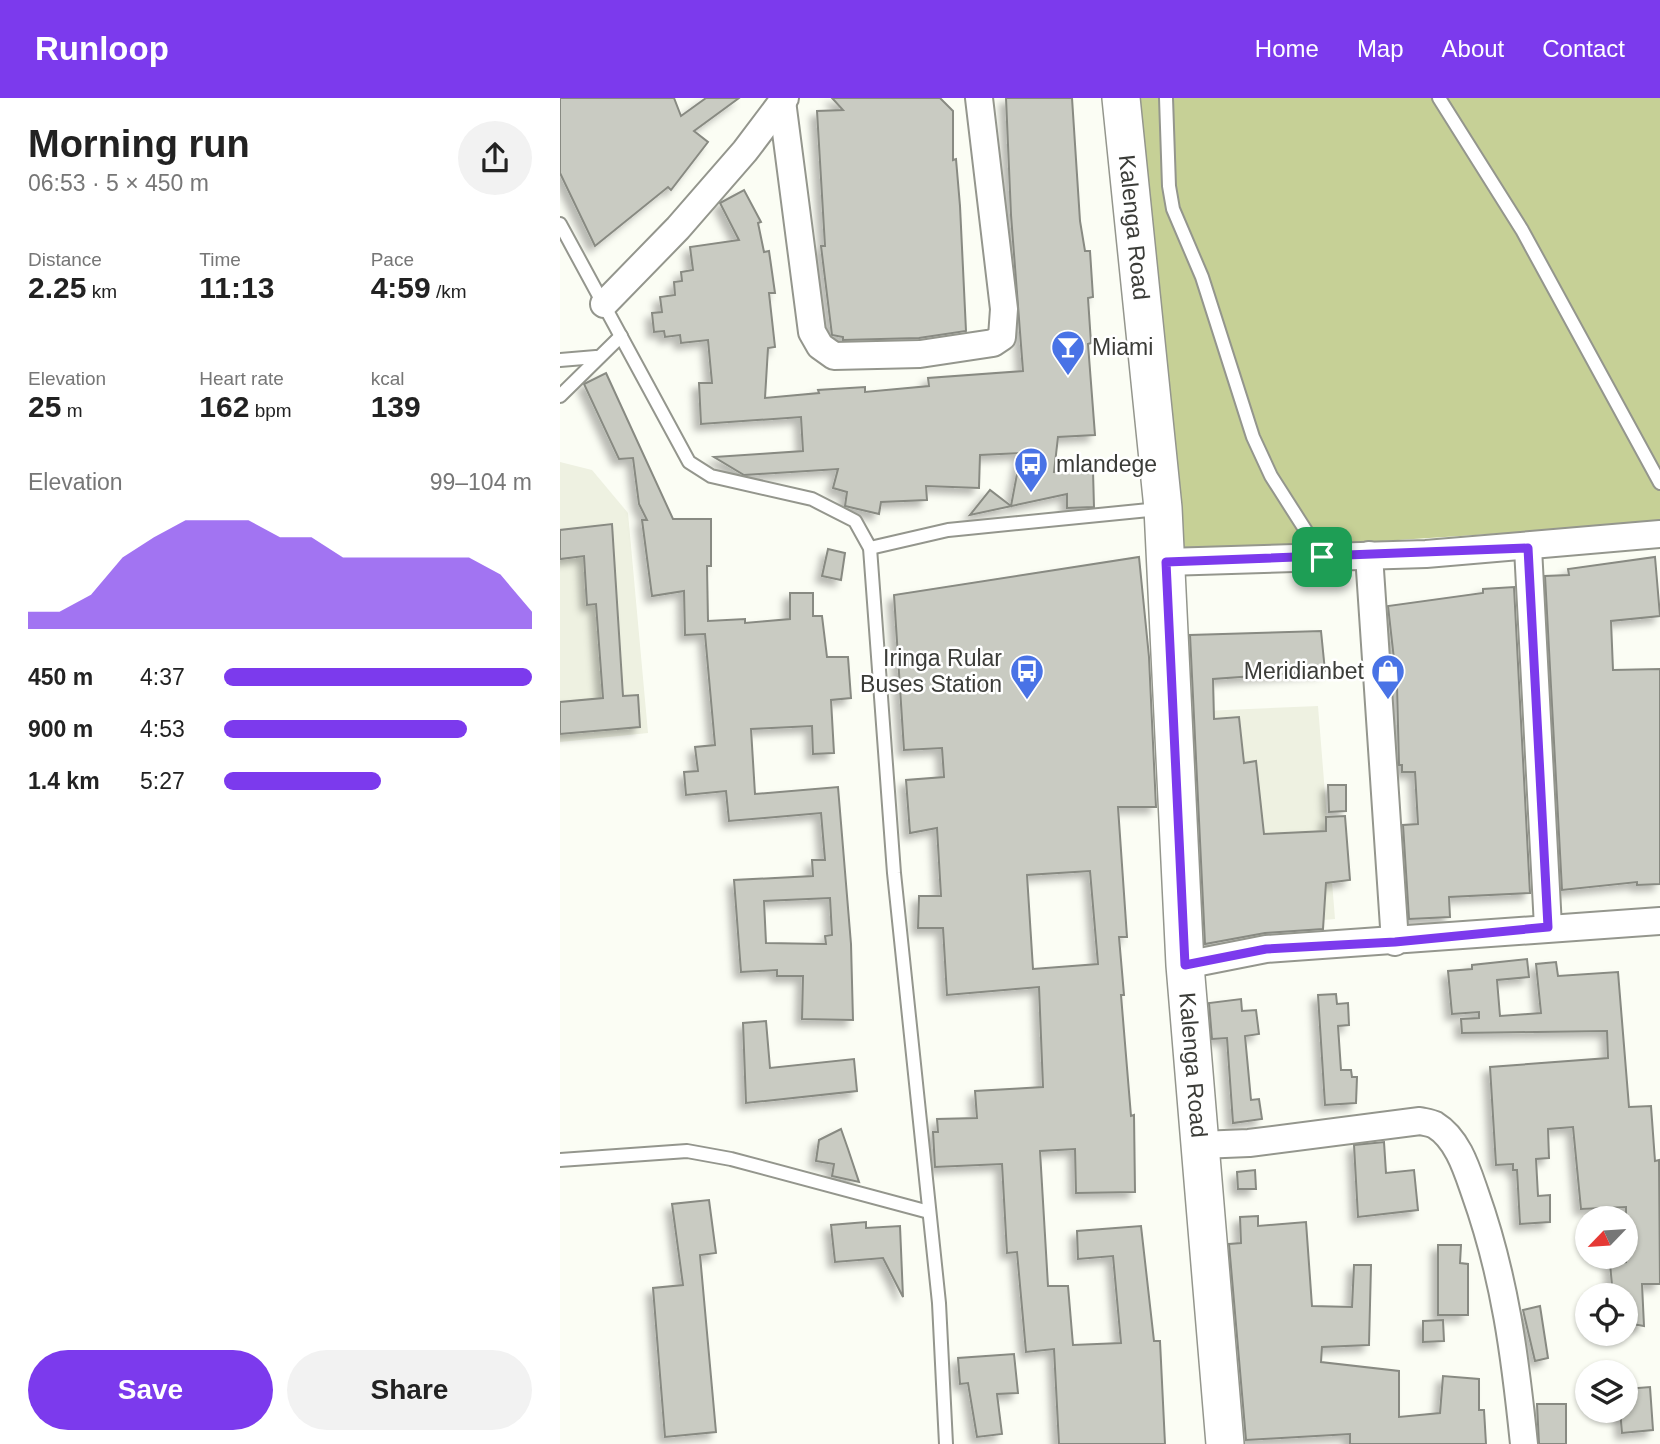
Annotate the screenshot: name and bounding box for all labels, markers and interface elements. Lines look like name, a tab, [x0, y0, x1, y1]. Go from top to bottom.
text: Runloop	[35, 30, 169, 67]
text: Home	[1255, 35, 1319, 62]
text: Map	[1357, 35, 1404, 62]
text: About	[1442, 35, 1504, 62]
text: Contact	[1542, 35, 1625, 62]
button: share	[458, 121, 532, 195]
text: Morning run	[28, 123, 250, 165]
street label: Kalenga Road	[1114, 153, 1155, 301]
text: 06:53 · 5 × 450 m	[28, 170, 209, 196]
text: Distance	[28, 249, 102, 270]
text: Time	[199, 249, 241, 270]
text: Pace	[371, 249, 414, 270]
text: 2.25	[28, 271, 86, 304]
text: 11:13	[199, 271, 274, 304]
text: 4:59	[371, 271, 431, 304]
text: km	[86, 281, 117, 302]
text: /km	[431, 281, 467, 302]
bar icon: Miami	[1049, 328, 1087, 377]
place label: Miami	[1092, 334, 1153, 360]
text: Elevation	[28, 368, 106, 389]
text: Heart rate	[199, 368, 284, 389]
text: kcal	[371, 368, 404, 389]
text: 25	[28, 390, 61, 423]
text: 162	[199, 390, 249, 423]
text: 139	[371, 390, 421, 423]
text: m	[61, 400, 82, 421]
text: bpm	[249, 400, 292, 421]
bus stop icon: mlandege	[1012, 445, 1050, 494]
place label: mlandege	[1056, 451, 1157, 477]
text: Elevation	[28, 469, 123, 495]
text: 99–104 m	[430, 469, 532, 495]
pin	[1292, 527, 1352, 587]
icon: arrive	[1303, 538, 1341, 576]
place label: Iringa Rular Buses Station	[860, 645, 1002, 697]
bus stop icon: Iringa Rular Buses Station	[1008, 652, 1046, 701]
shop icon: Meridianbet	[1369, 652, 1407, 701]
place label: Meridianbet	[1244, 658, 1365, 684]
text: 450 m	[28, 664, 93, 690]
text: 4:37	[140, 664, 185, 690]
text: 900 m	[28, 716, 93, 742]
text: 4:53	[140, 716, 185, 742]
text: 1.4 km	[28, 768, 100, 794]
text: 5:27	[140, 768, 185, 794]
street label: Kalenga Road	[1174, 991, 1212, 1139]
north arrow	[1575, 1206, 1638, 1269]
map controls	[1575, 1206, 1638, 1423]
button: locate	[1575, 1283, 1638, 1346]
button: Save	[28, 1350, 273, 1430]
button: Share	[287, 1350, 532, 1430]
button: layers	[1575, 1360, 1638, 1423]

